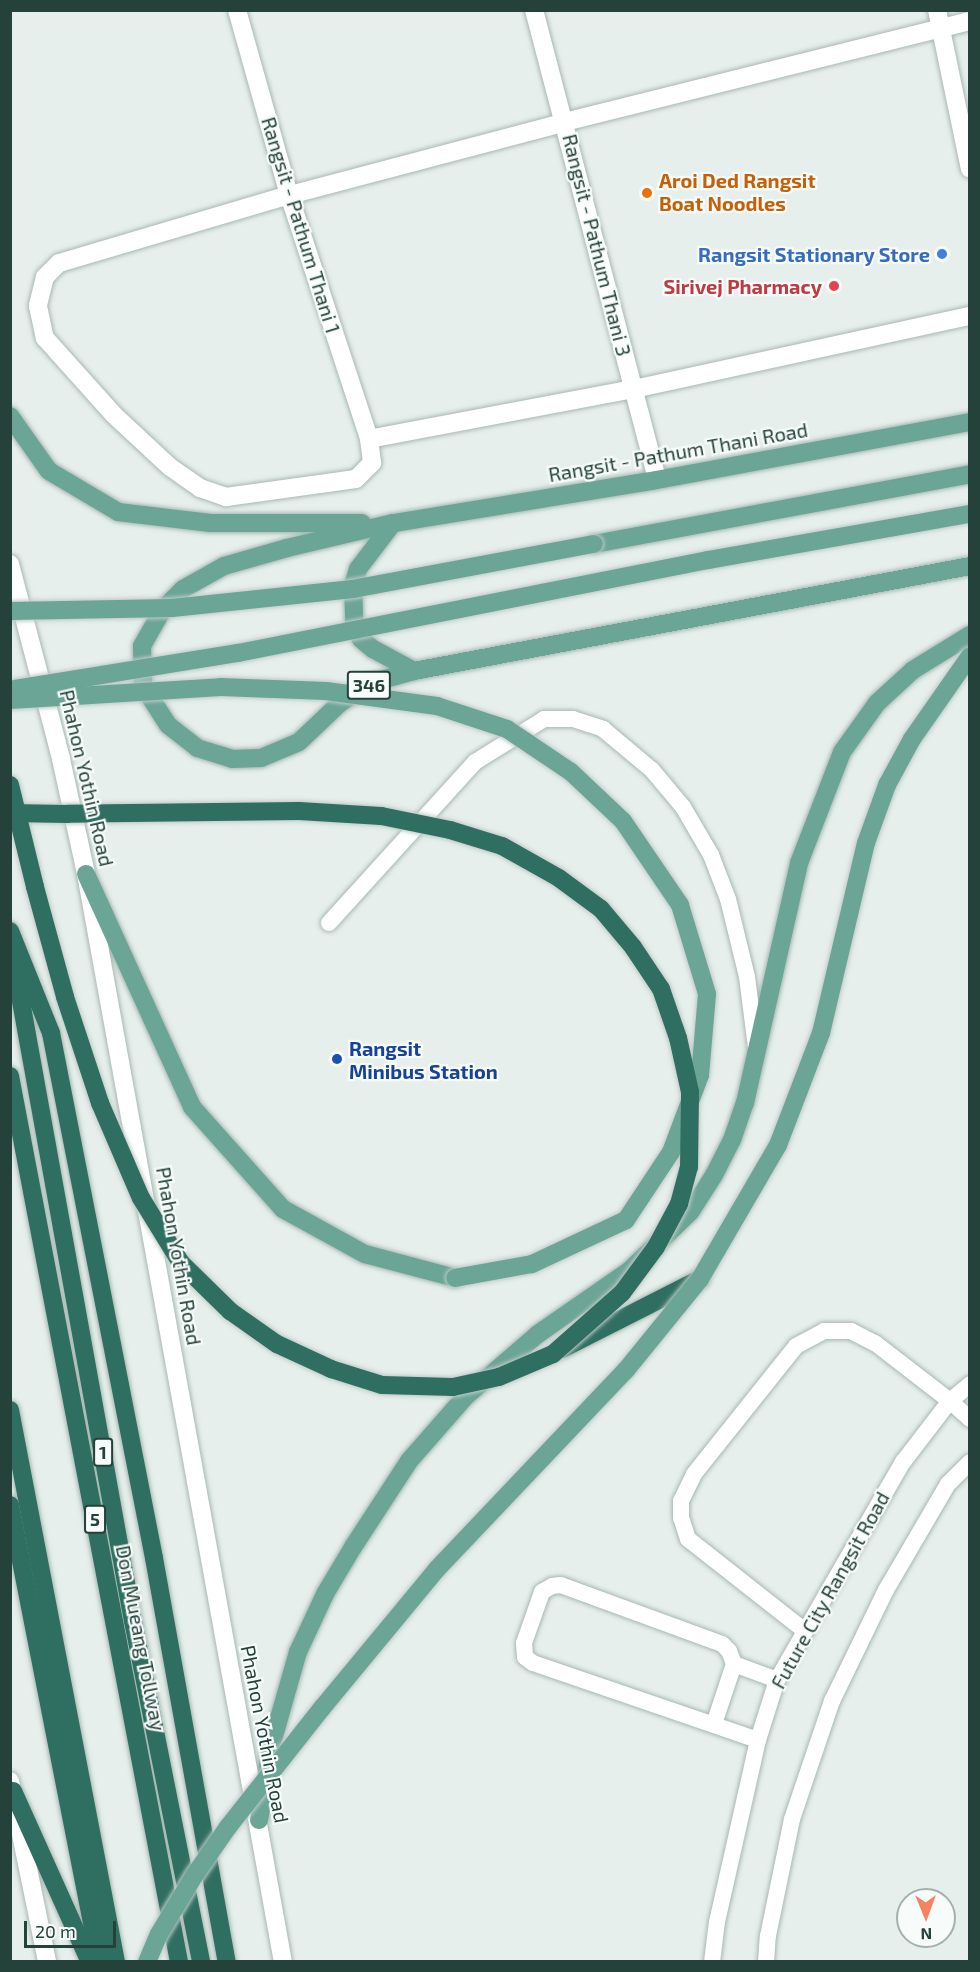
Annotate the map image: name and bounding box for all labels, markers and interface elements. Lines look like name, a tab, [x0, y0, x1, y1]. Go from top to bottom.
street label: Rangsit - Pathum Thani 1	[257, 114, 345, 336]
street label: Rangsit - Pathum Thani 3	[558, 131, 636, 359]
place label: Aroi Ded Rangsit Boat Noodles	[659, 169, 816, 216]
marker: Aroi Ded Rangsit Boat Noodles	[640, 186, 654, 200]
place label: Rangsit Stationary Store	[698, 242, 930, 266]
marker: Rangsit Stationary Store	[935, 247, 949, 261]
place label: Sirivej Pharmacy	[664, 274, 822, 298]
marker: Sirivej Pharmacy	[827, 279, 841, 293]
street label: Rangsit - Pathum Thani Road	[546, 417, 810, 487]
road number: 346	[346, 670, 392, 700]
street label: Phahon Yothin Road	[55, 687, 119, 869]
place label: Rangsit Minibus Station	[349, 1036, 498, 1083]
marker: Rangsit Minibus Station	[330, 1052, 344, 1066]
street label: Phahon Yothin Road	[151, 1165, 207, 1347]
road number: 1	[92, 1437, 114, 1467]
street label: Future City Rangsit Road	[766, 1487, 894, 1693]
road number: 5	[83, 1504, 107, 1534]
street label: Don Mueang Tollway	[111, 1543, 171, 1733]
street label: Phahon Yothin Road	[236, 1643, 294, 1825]
north arrow	[896, 1888, 956, 1948]
scale bar	[27, 1909, 118, 1947]
text: 20 m	[35, 1920, 76, 1942]
text: N	[920, 1925, 932, 1944]

